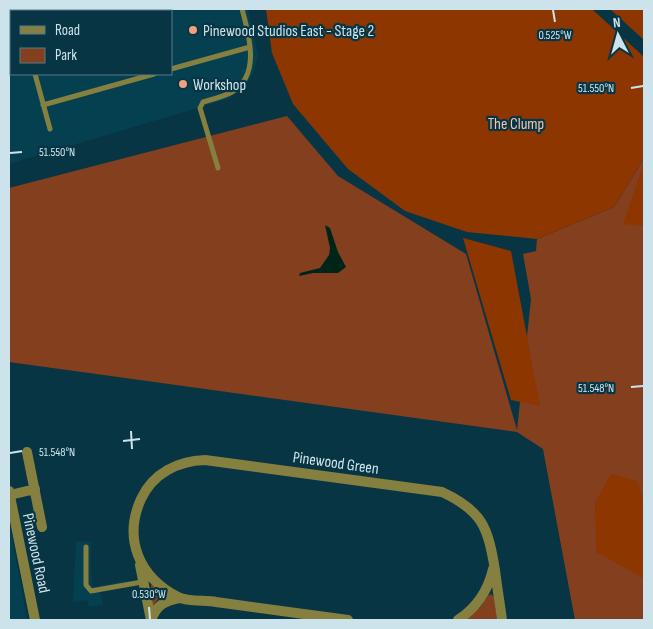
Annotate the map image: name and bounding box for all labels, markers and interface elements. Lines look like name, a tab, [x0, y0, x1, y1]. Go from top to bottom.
legend	[10, 10, 172, 75]
north arrow	[593, 10, 643, 60]
text: N	[612, 14, 621, 31]
text: Road	[55, 21, 80, 40]
place label: Pinewood Studios East - Stage 2	[203, 22, 374, 41]
marker: Pinewood Studios East - Stage 2	[187, 24, 199, 36]
text: 0.525°W	[538, 28, 572, 43]
text: Park	[55, 46, 77, 65]
place label: Workshop	[193, 76, 246, 95]
marker: Workshop	[177, 78, 189, 90]
text: 51.550°N	[578, 81, 614, 96]
park label: The Clump	[488, 115, 544, 134]
text: 51.550°N	[39, 145, 75, 160]
text: 51.548°N	[578, 381, 614, 396]
text: 51.548°N	[39, 445, 75, 460]
street label: Pinewood Green	[292, 448, 380, 479]
street label: Pinewood Road	[18, 512, 53, 595]
text: 0.530°W	[132, 587, 166, 602]

